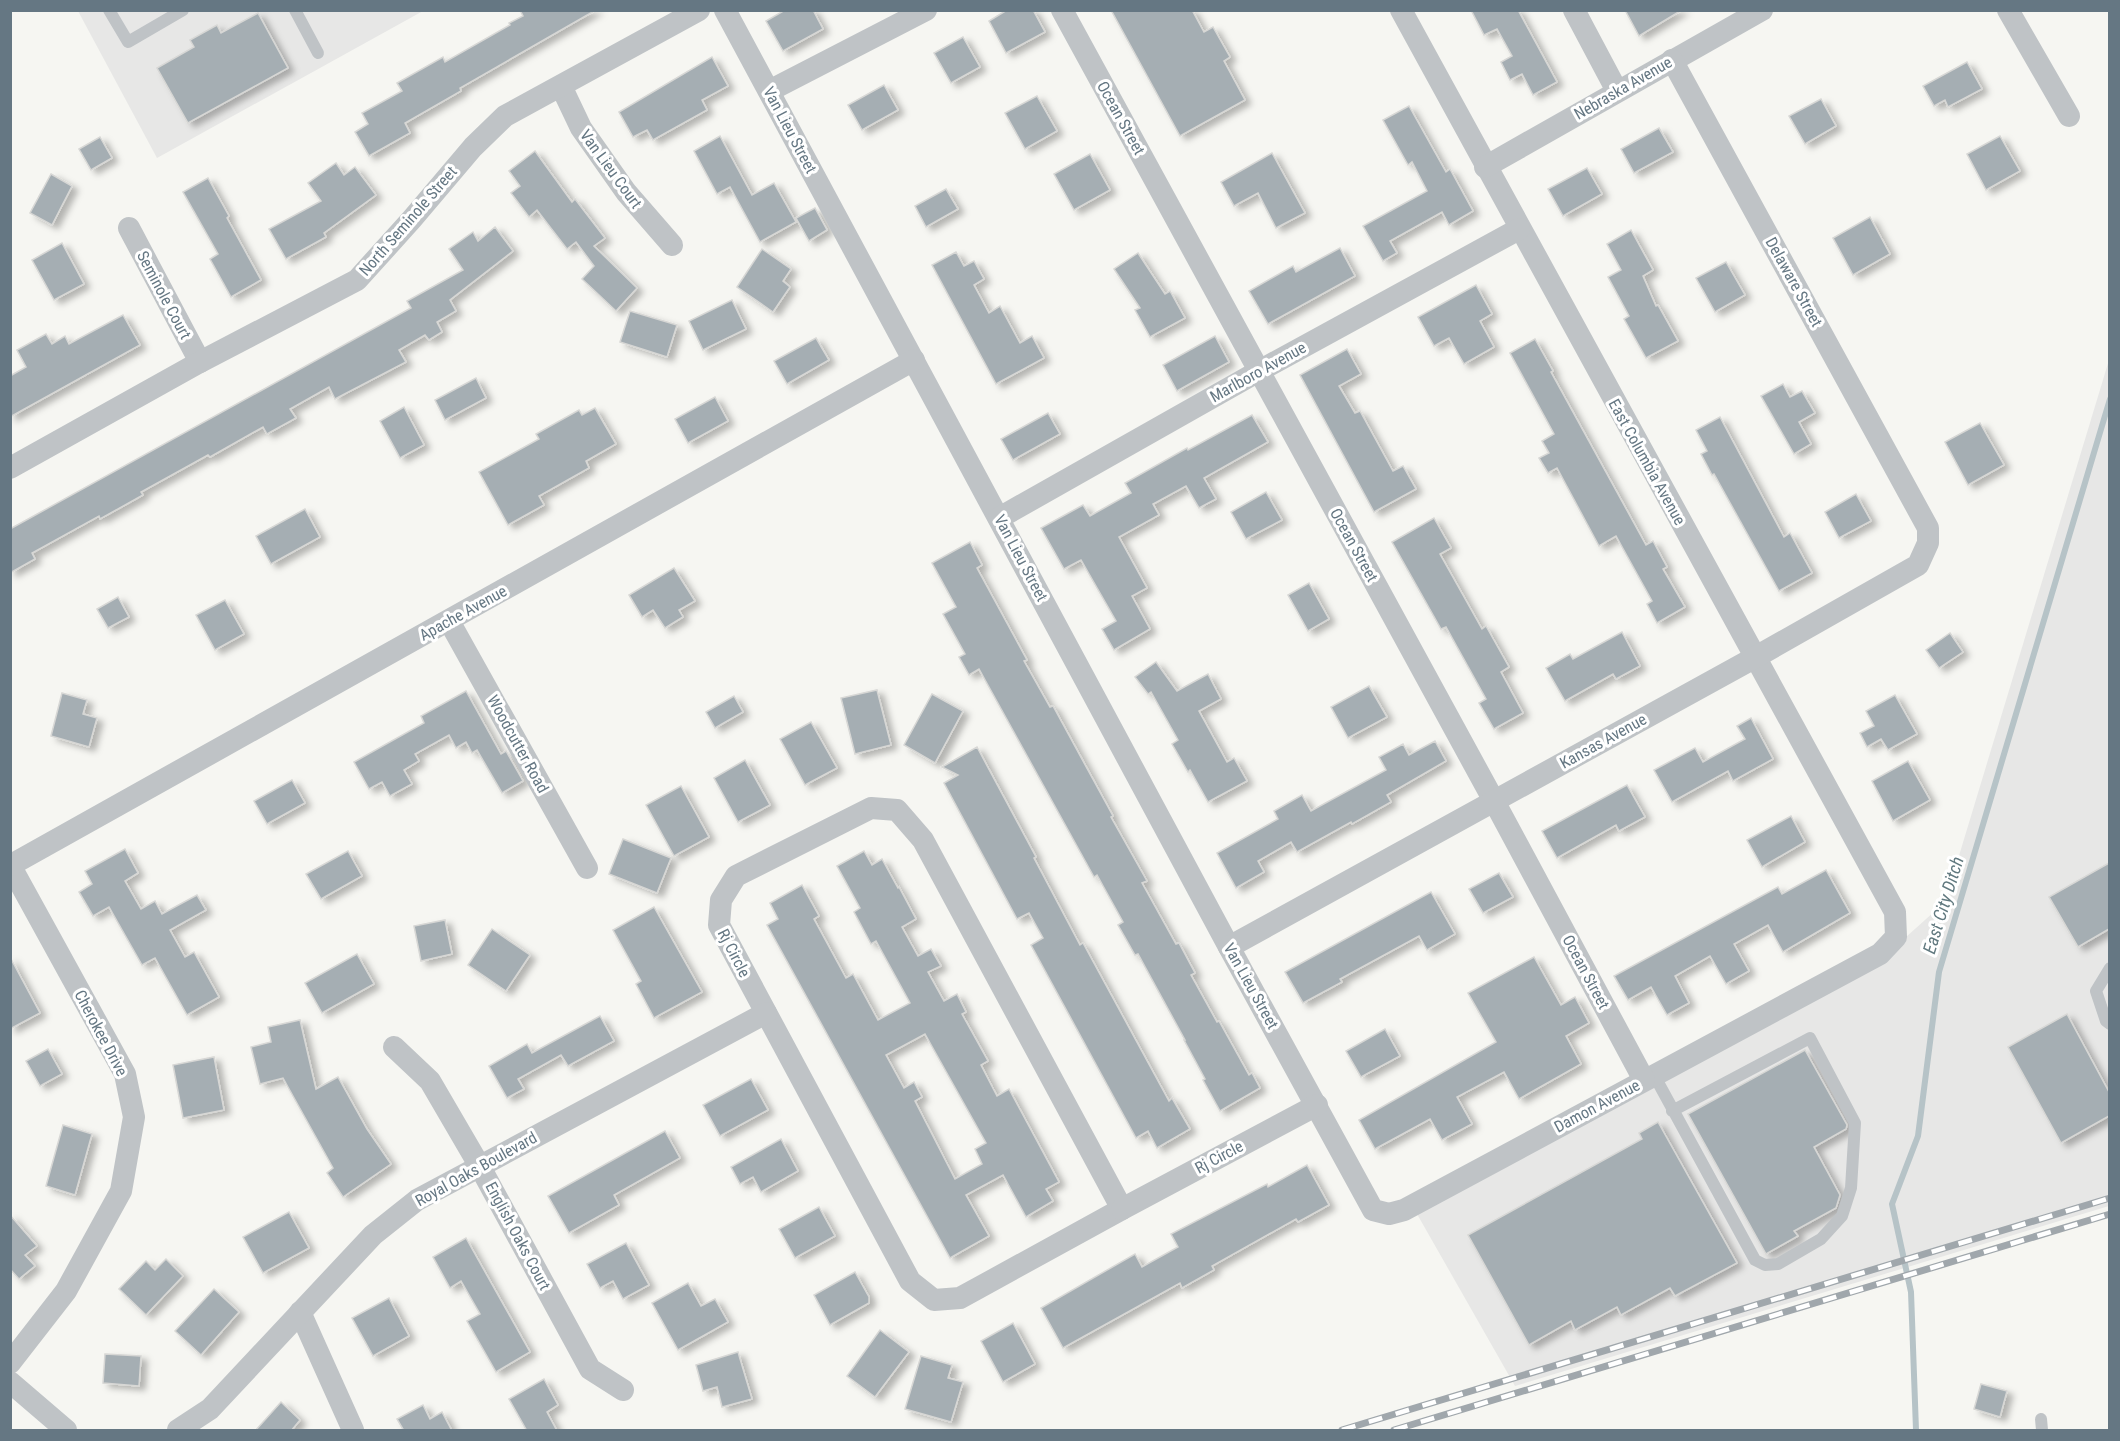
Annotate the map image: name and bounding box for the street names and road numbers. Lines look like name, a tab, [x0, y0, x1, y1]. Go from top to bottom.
street label: Nebraska Avenue	[1571, 52, 1675, 124]
street label: Ocean Street	[1093, 78, 1149, 158]
street label: Van Lieu Street	[759, 83, 821, 177]
street label: Van Lieu Court	[576, 126, 646, 212]
street label: North Seminole Street	[355, 162, 461, 280]
street label: Delaware Street	[1762, 234, 1827, 330]
street label: Seminole Court	[133, 248, 195, 343]
street label: Marlboro Avenue	[1207, 338, 1309, 406]
street label: East Columbia Avenue	[1605, 396, 1689, 528]
street label: Ocean Street	[1326, 505, 1382, 585]
street label: Van Lieu Street	[990, 511, 1052, 605]
street label: Apache Avenue	[416, 581, 510, 645]
street label: Woodcutter Road	[483, 692, 553, 796]
street label: Kansas Avenue	[1556, 709, 1650, 773]
street label: Rj Circle	[714, 926, 754, 980]
street label: Ocean Street	[1559, 932, 1614, 1012]
street label: Van Lieu Street	[1220, 940, 1283, 1033]
street label: Cherokee Drive	[70, 987, 132, 1079]
street label: Damon Avenue	[1551, 1075, 1643, 1137]
street label: Royal Oaks Boulevard	[412, 1128, 540, 1210]
street label: Rj Circle	[1192, 1136, 1246, 1178]
street label: English Oaks Court	[481, 1179, 555, 1294]

